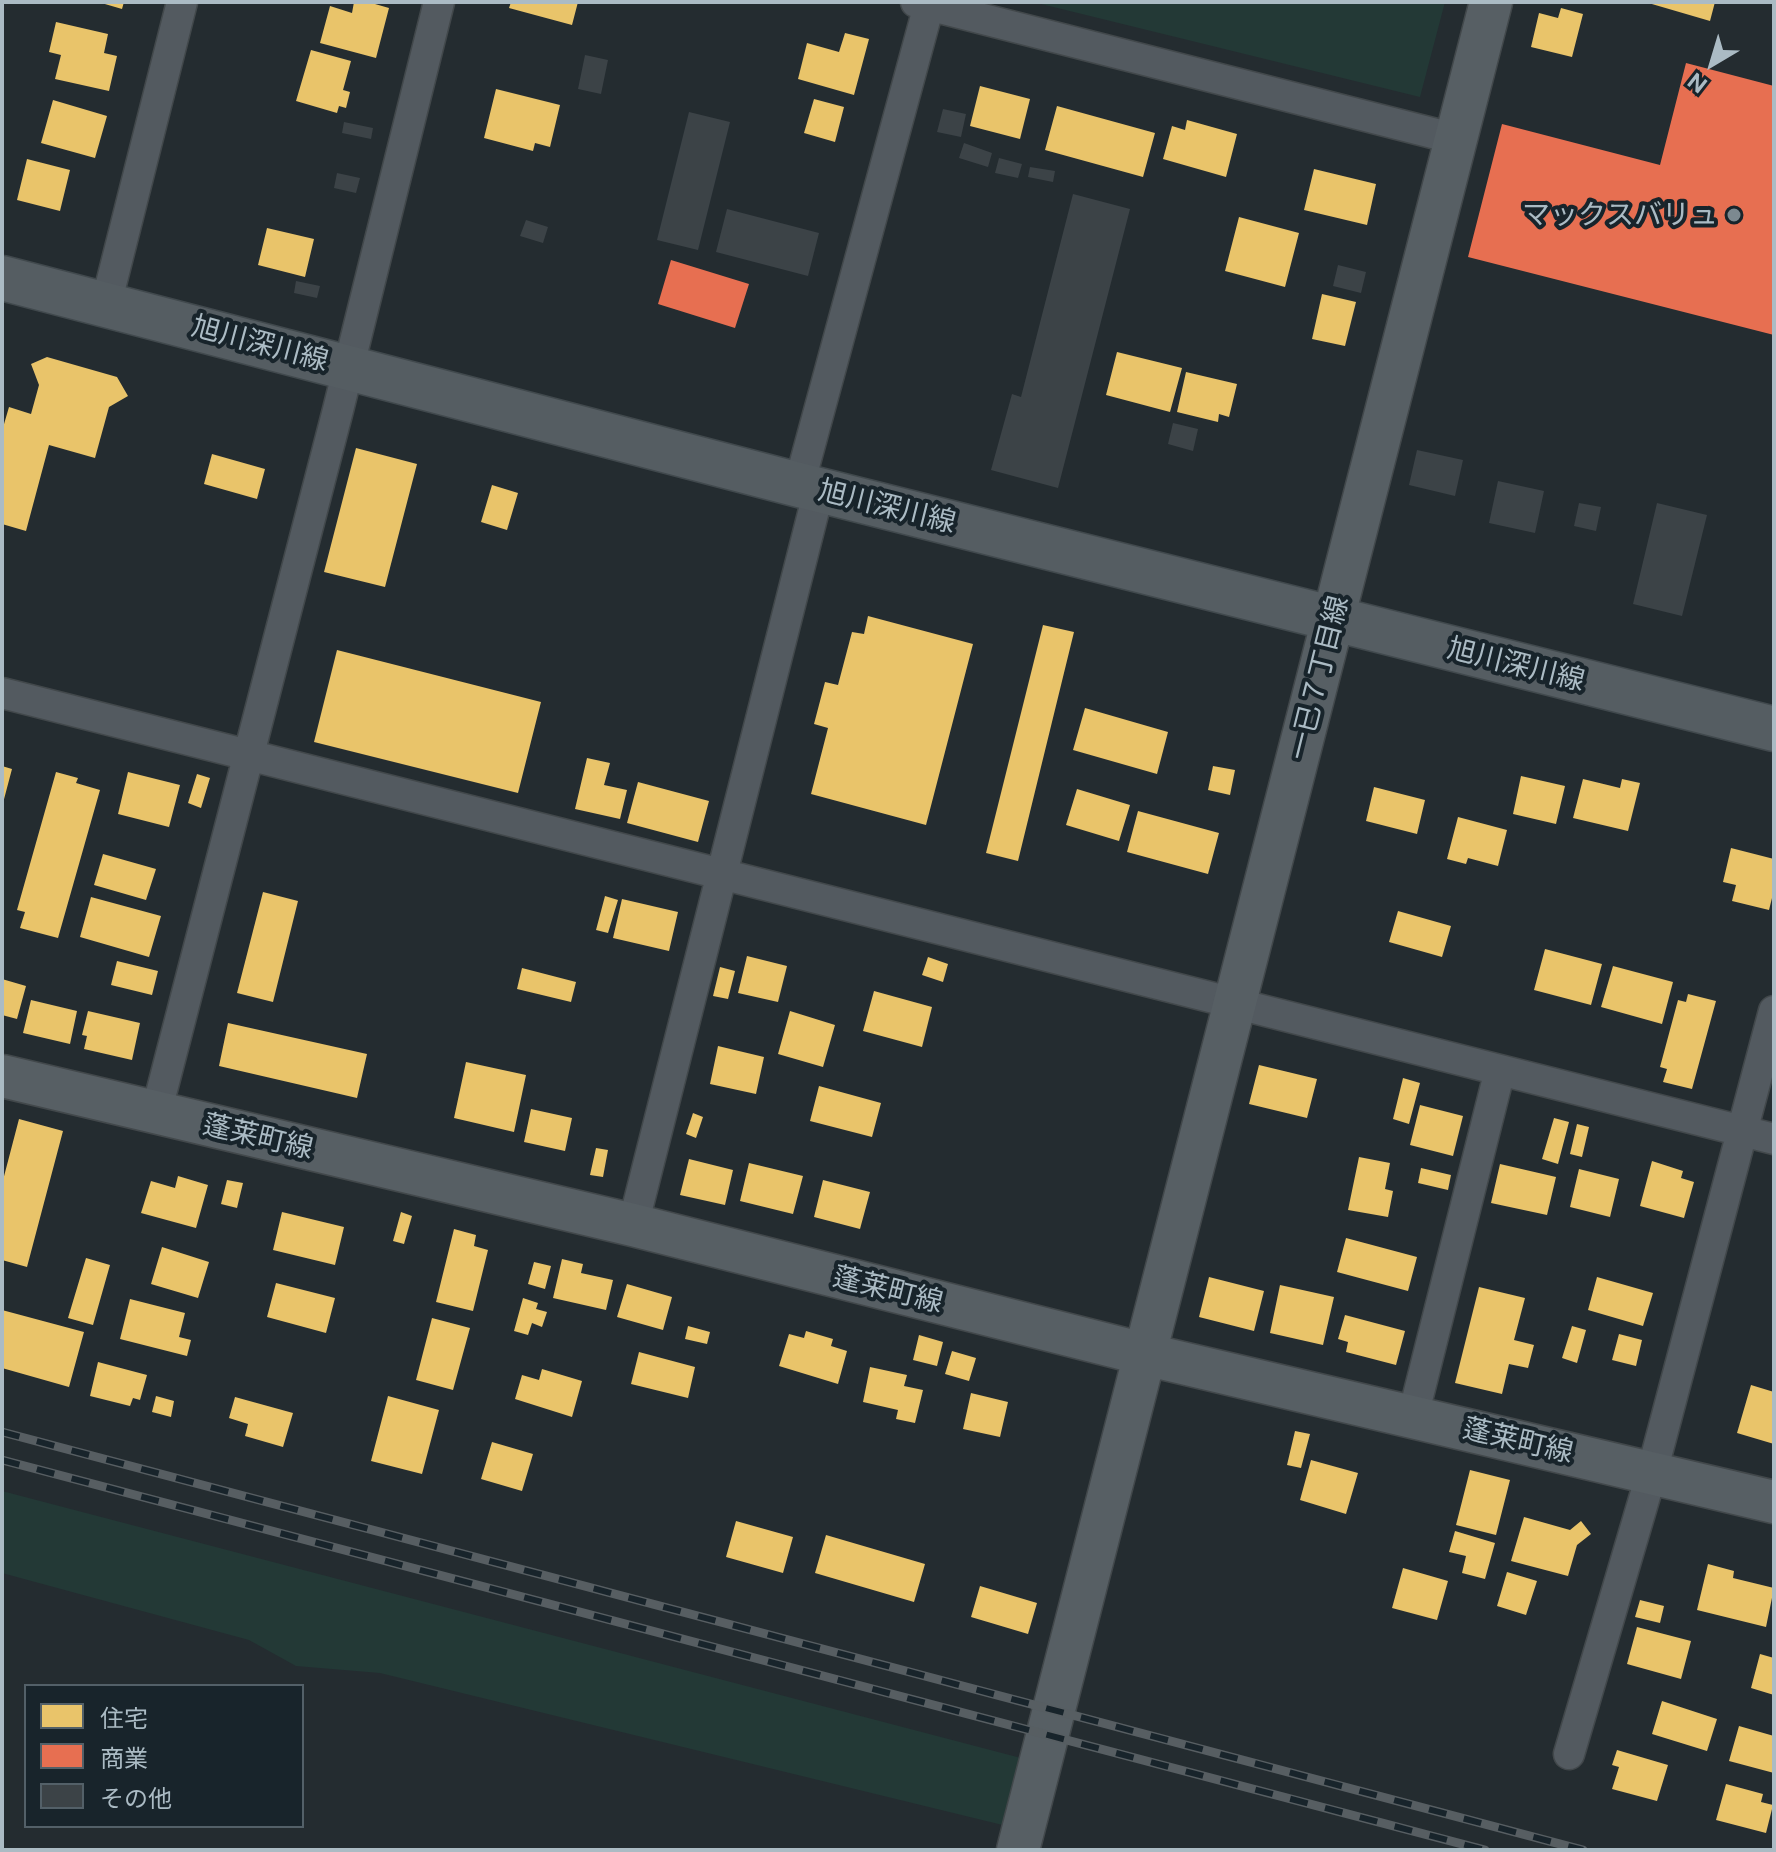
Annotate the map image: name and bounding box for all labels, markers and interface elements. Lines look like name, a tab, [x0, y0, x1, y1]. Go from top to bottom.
north arrow	[1672, 24, 1752, 104]
text: N	[1682, 67, 1712, 98]
place label: マックスバリュ	[1522, 198, 1718, 232]
marker: マックスバリュ	[1725, 206, 1743, 224]
street label: 旭川深川線	[188, 310, 332, 378]
street label: 旭川深川線	[815, 474, 959, 540]
street label: 一已７丁目線	[1282, 592, 1356, 764]
street label: 旭川深川線	[1444, 632, 1588, 698]
street label: 蓬莱町線	[200, 1108, 316, 1166]
street label: 蓬莱町線	[830, 1260, 946, 1320]
street label: 蓬莱町線	[1460, 1412, 1576, 1470]
legend	[24, 1684, 304, 1828]
text: 住宅	[100, 1704, 148, 1732]
text: 商業	[100, 1744, 148, 1772]
text: その他	[100, 1784, 172, 1812]

